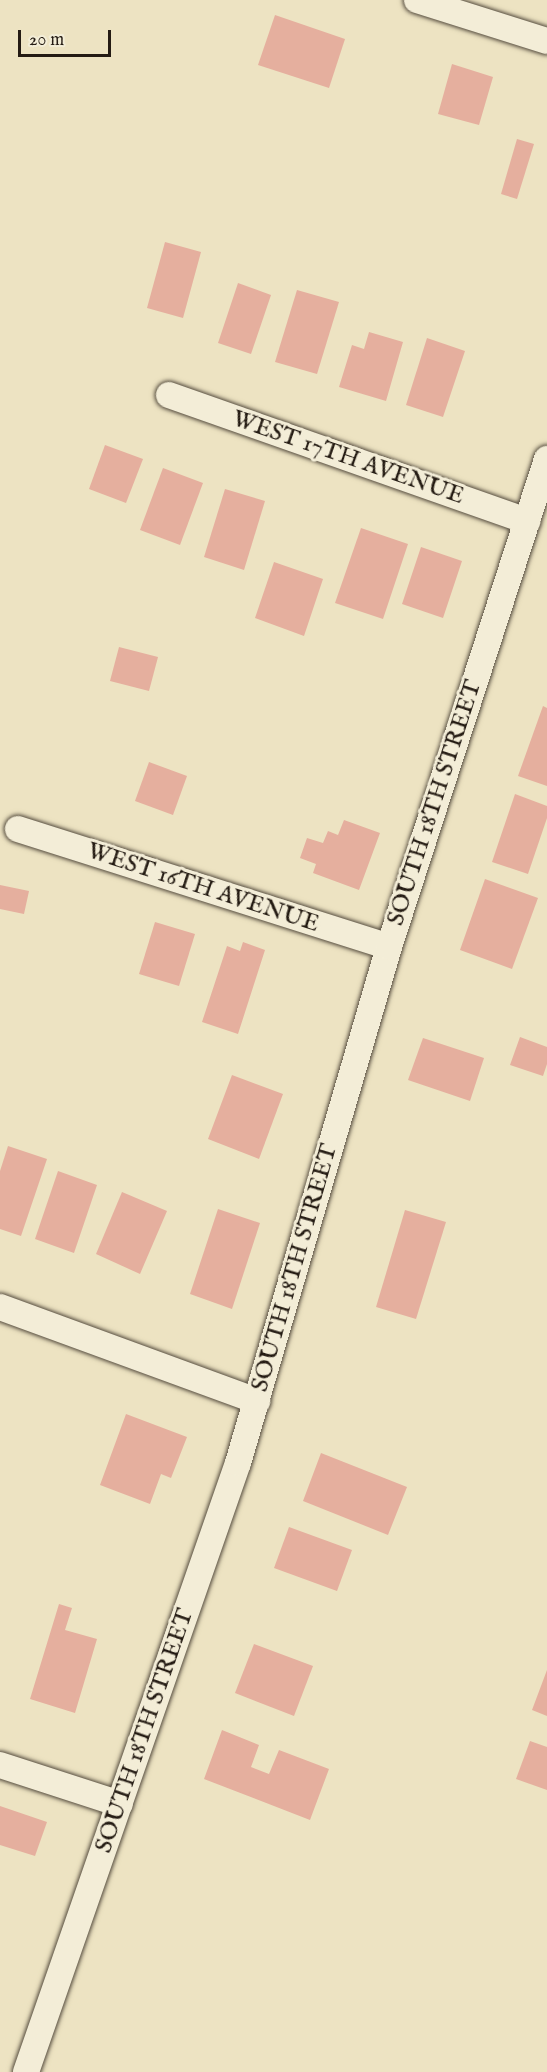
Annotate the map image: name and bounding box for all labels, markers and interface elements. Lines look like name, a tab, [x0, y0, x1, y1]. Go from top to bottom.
scale bar	[21, 18, 114, 56]
text: 20 m	[29, 29, 64, 52]
street label: WEST 17TH AVENUE	[228, 405, 468, 511]
street label: SOUTH 18TH STREET	[382, 677, 488, 929]
street label: WEST 16TH AVENUE	[83, 837, 323, 939]
street label: SOUTH 18TH STREET	[246, 1141, 344, 1395]
street label: SOUTH 18TH STREET	[90, 1605, 200, 1857]

